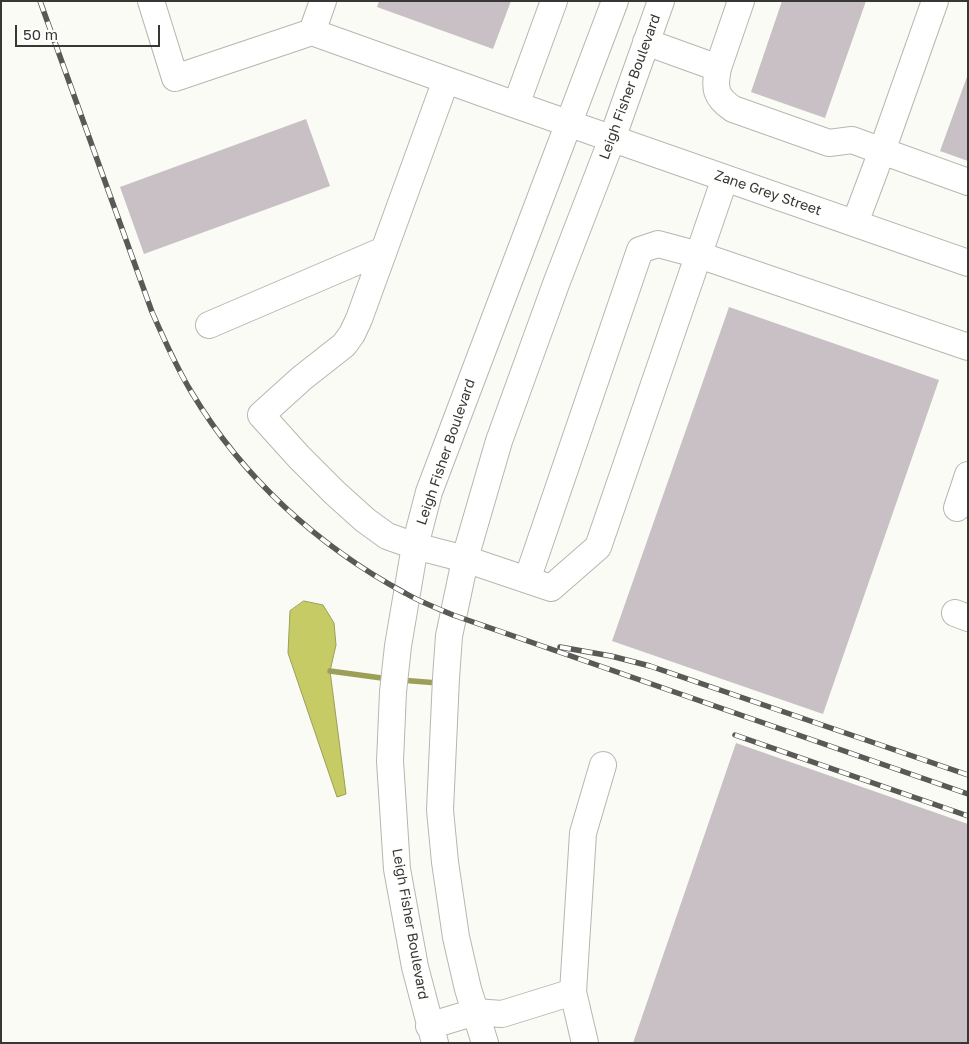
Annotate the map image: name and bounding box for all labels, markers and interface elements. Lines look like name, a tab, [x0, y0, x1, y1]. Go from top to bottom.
street label: Leigh Fisher Boulevard	[596, 12, 664, 162]
scale bar	[18, 15, 162, 47]
text: 50 m	[23, 25, 58, 43]
street label: Zane Grey Street	[712, 167, 824, 219]
street label: Leigh Fisher Boulevard	[413, 377, 479, 527]
street label: Leigh Fisher Boulevard	[388, 847, 432, 1001]

